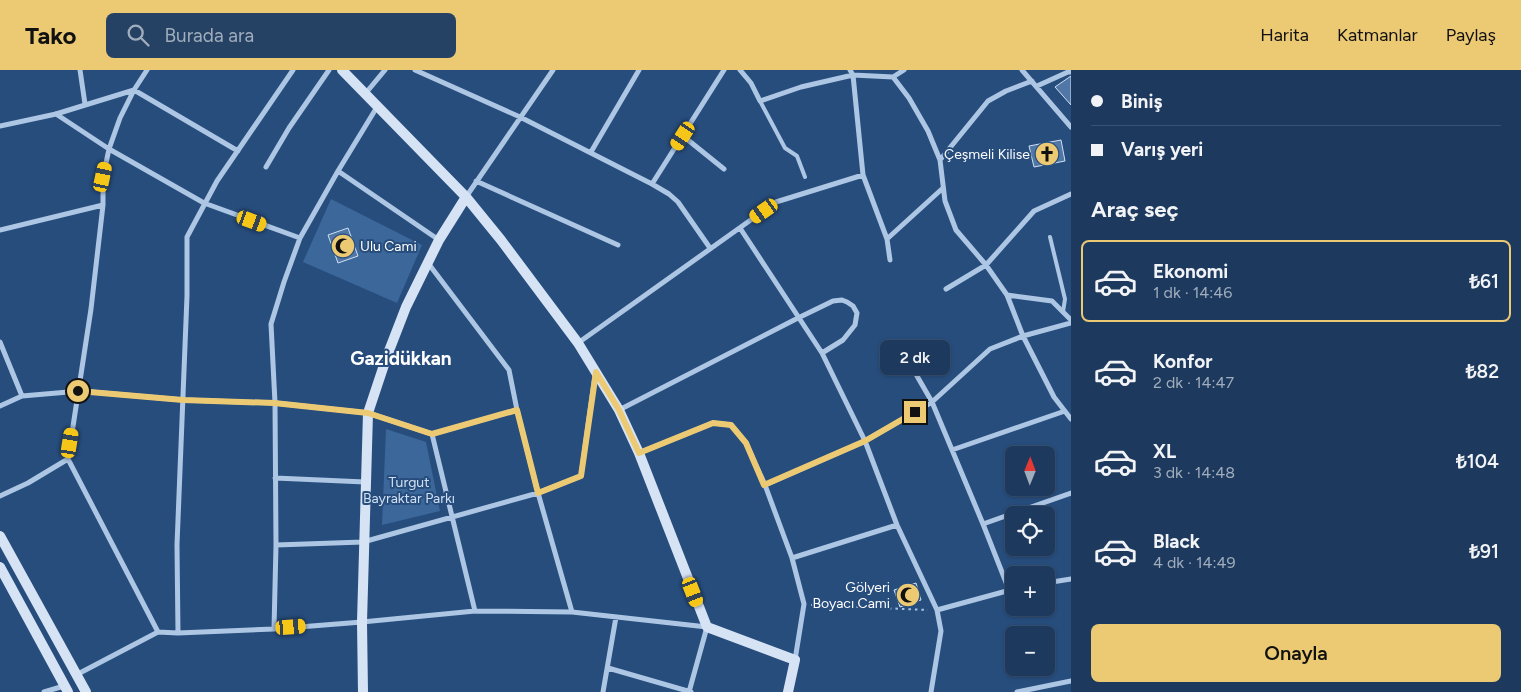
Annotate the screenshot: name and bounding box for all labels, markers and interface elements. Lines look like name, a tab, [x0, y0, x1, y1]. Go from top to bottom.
search box	[106, 13, 456, 58]
text: Tako	[25, 21, 76, 50]
icon: search	[124, 21, 152, 49]
text: Burada ara	[164, 24, 254, 47]
text: Harita	[1260, 24, 1309, 46]
text: Katmanlar	[1337, 24, 1418, 46]
text: Paylaş	[1446, 24, 1496, 46]
text: Biniş	[1121, 90, 1163, 113]
car	[668, 119, 697, 153]
text: Varış yeri	[1121, 138, 1203, 161]
church icon: Çeşmeli Kilise	[1034, 141, 1060, 167]
place label: Çeşmeli Kilise	[944, 146, 1030, 163]
car	[92, 161, 113, 193]
car	[747, 196, 780, 226]
text: Araç seç	[1091, 196, 1178, 223]
car	[235, 209, 268, 233]
mosque icon: Ulu Cami	[330, 233, 356, 259]
place label: Ulu Cami	[360, 238, 417, 255]
icon: car	[1093, 259, 1138, 304]
text: Ekonomi	[1153, 260, 1228, 283]
text: ₺61	[1469, 270, 1499, 293]
text: 1 dk · 14:46	[1153, 283, 1232, 302]
callout: 2 dk	[880, 340, 950, 374]
district label: Gazidükkan	[350, 347, 452, 370]
text: 2 dk	[900, 348, 930, 367]
icon: car	[1093, 349, 1138, 394]
text: Konfor	[1153, 350, 1212, 373]
text: ₺82	[1466, 360, 1499, 383]
text: 2 dk · 14:47	[1153, 373, 1234, 392]
route start	[67, 380, 89, 402]
route end	[904, 401, 926, 423]
car	[60, 427, 79, 459]
icon: car	[1093, 439, 1138, 484]
text: XL	[1153, 440, 1176, 463]
north arrow	[1005, 446, 1055, 496]
map controls	[1005, 446, 1055, 676]
text: ₺104	[1456, 450, 1499, 473]
text: 3 dk · 14:48	[1153, 463, 1235, 482]
park label: Turgut Bayraktar Parkı	[363, 474, 455, 507]
button: locate	[1005, 506, 1055, 556]
icon: car	[1093, 529, 1138, 574]
text: Black	[1153, 530, 1200, 553]
text: ₺91	[1469, 540, 1499, 563]
text: 4 dk · 14:49	[1153, 553, 1236, 572]
button: +	[1005, 566, 1055, 616]
car	[680, 575, 705, 609]
place label: Gölyeri Boyacı Cami	[812, 579, 890, 612]
mosque icon: Gölyeri Boyacı Cami	[895, 582, 921, 608]
car	[275, 618, 306, 636]
button: Onayla	[1091, 624, 1501, 682]
button: −	[1005, 626, 1055, 676]

